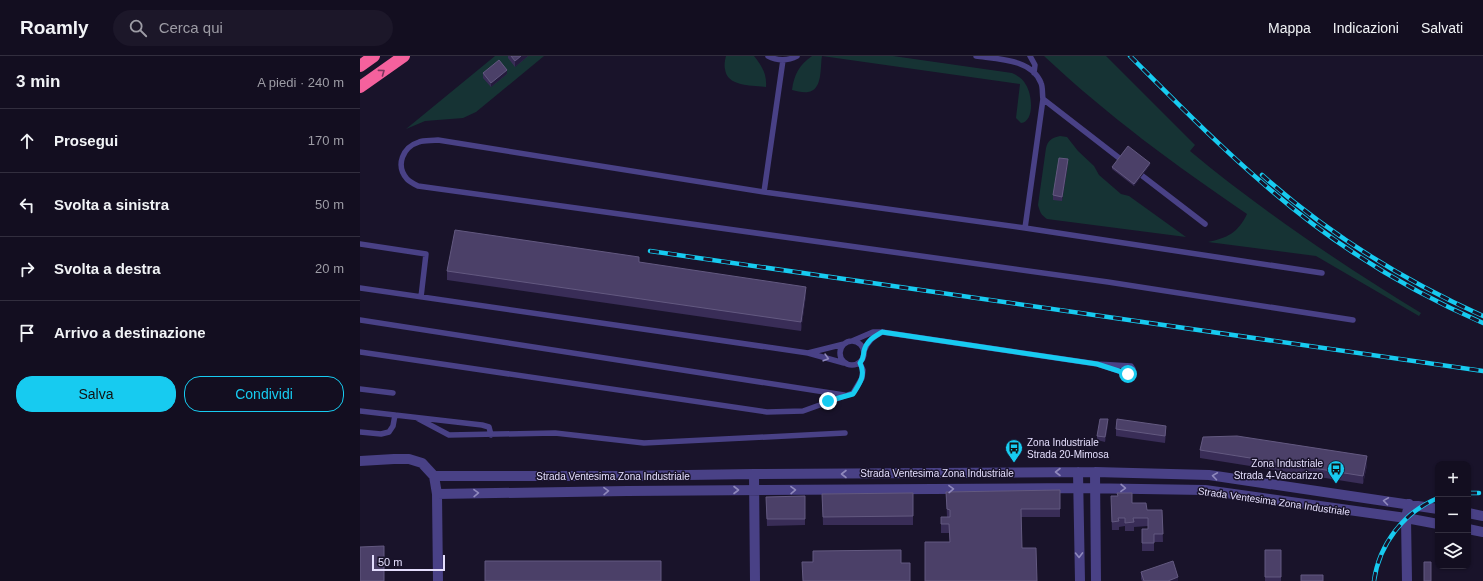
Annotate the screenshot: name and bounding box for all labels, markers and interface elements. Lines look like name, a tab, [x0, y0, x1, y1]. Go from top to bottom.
search box	[113, 10, 393, 46]
text: Roamly	[20, 17, 89, 38]
icon: search	[127, 17, 149, 39]
text: Cerca qui	[159, 19, 223, 36]
text: Mappa	[1268, 20, 1311, 36]
text: Indicazioni	[1333, 20, 1399, 36]
text: Salvati	[1421, 20, 1463, 36]
one-way arrow	[378, 69, 385, 77]
text: 3 min	[16, 72, 60, 91]
text: A piedi · 240 m	[257, 75, 344, 90]
icon: ahead	[16, 130, 38, 152]
text: Prosegui	[54, 132, 118, 149]
text: 170 m	[308, 133, 344, 148]
icon: left	[16, 194, 38, 216]
text: Svolta a sinistra	[54, 196, 169, 213]
text: 50 m	[315, 197, 344, 212]
icon: right	[16, 258, 38, 280]
text: Svolta a destra	[54, 260, 161, 277]
text: 20 m	[315, 261, 344, 276]
icon: arrive	[16, 322, 38, 344]
text: Arrivo a destinazione	[54, 324, 206, 341]
one-way arrow	[823, 353, 830, 362]
route start	[1119, 365, 1137, 383]
button: Salva	[16, 376, 176, 412]
button: Condividi	[184, 376, 344, 412]
route end	[819, 392, 837, 410]
place label: Zona Industriale Strada 20-Mimosa	[1027, 437, 1109, 460]
bus stop icon: Zona Industriale Strada 20-Mimosa	[1004, 438, 1024, 463]
place label: Zona Industriale Strada 4-Vaccarizzo	[1234, 458, 1323, 481]
bus stop icon: Zona Industriale Strada 4-Vaccarizzo	[1326, 459, 1346, 484]
map controls	[1435, 461, 1471, 569]
button: +	[1435, 461, 1471, 497]
street label: Strada Ventesima Zona Industriale	[860, 468, 1014, 479]
one-way arrow	[1055, 468, 1061, 477]
one-way arrow	[841, 470, 847, 478]
street label: Strada Ventesima Zona Industriale	[536, 471, 690, 482]
one-way arrow	[1212, 472, 1218, 481]
one-way arrow	[1120, 484, 1126, 492]
one-way arrow	[948, 485, 954, 493]
street label: Strada Ventesima Zona Industriale	[1197, 485, 1351, 518]
one-way arrow	[733, 486, 739, 494]
one-way arrow	[790, 486, 796, 494]
one-way arrow	[603, 487, 609, 495]
one-way arrow	[473, 489, 479, 497]
one-way arrow	[1383, 497, 1389, 506]
button: −	[1435, 497, 1471, 533]
button: layers	[1435, 533, 1471, 569]
one-way arrow	[1075, 552, 1083, 558]
scale bar	[372, 553, 445, 572]
text: 50 m	[378, 556, 402, 568]

